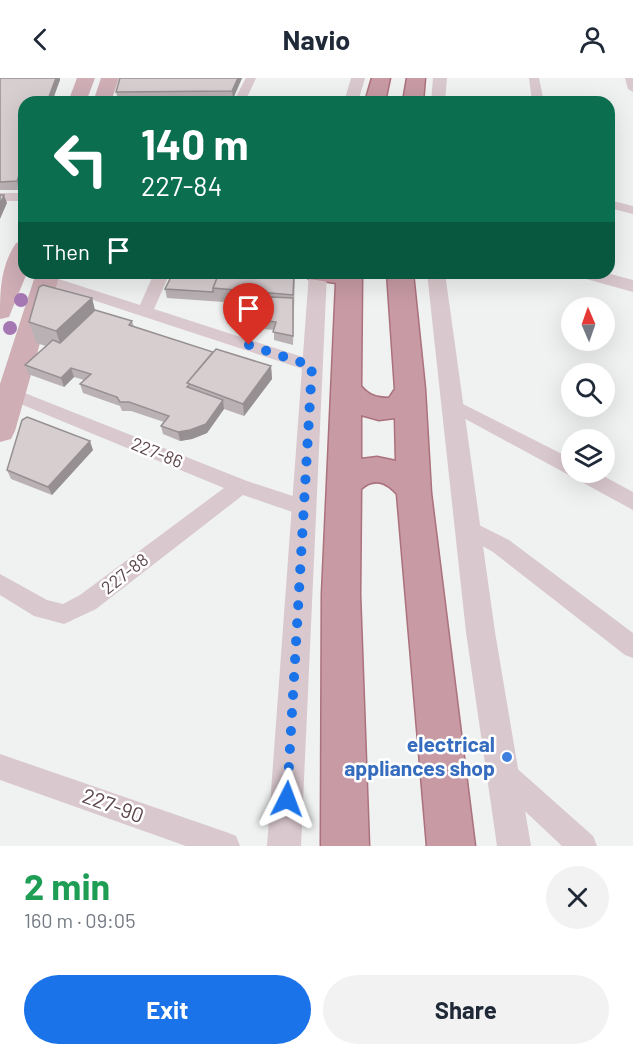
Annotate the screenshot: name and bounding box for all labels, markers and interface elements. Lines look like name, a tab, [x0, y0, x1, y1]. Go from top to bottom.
icon: back	[24, 23, 57, 56]
text: Navio	[283, 23, 350, 55]
icon: person	[576, 23, 609, 56]
text: 140 m	[141, 118, 249, 168]
icon: left	[42, 120, 120, 198]
text: 227-84	[141, 169, 222, 201]
icon: arrive	[102, 234, 135, 267]
text: Then	[42, 238, 90, 264]
pin	[223, 283, 274, 345]
icon: arrive	[232, 292, 265, 325]
north arrow	[561, 297, 615, 351]
map controls	[561, 297, 615, 483]
button: search	[561, 363, 615, 417]
button: layers	[561, 429, 615, 483]
street label: 227-86	[128, 432, 186, 472]
street label: 227-88	[96, 548, 152, 598]
place label: electrical appliances shop	[344, 731, 495, 780]
marker: electrical appliances shop	[500, 750, 514, 764]
position arrow	[255, 767, 319, 831]
street label: 227-90	[79, 782, 148, 827]
text: 2 min	[24, 864, 110, 907]
button: close	[546, 866, 609, 929]
text: 160 m · 09:05	[24, 908, 135, 932]
button: Exit	[24, 975, 311, 1044]
button: Share	[323, 975, 609, 1044]

